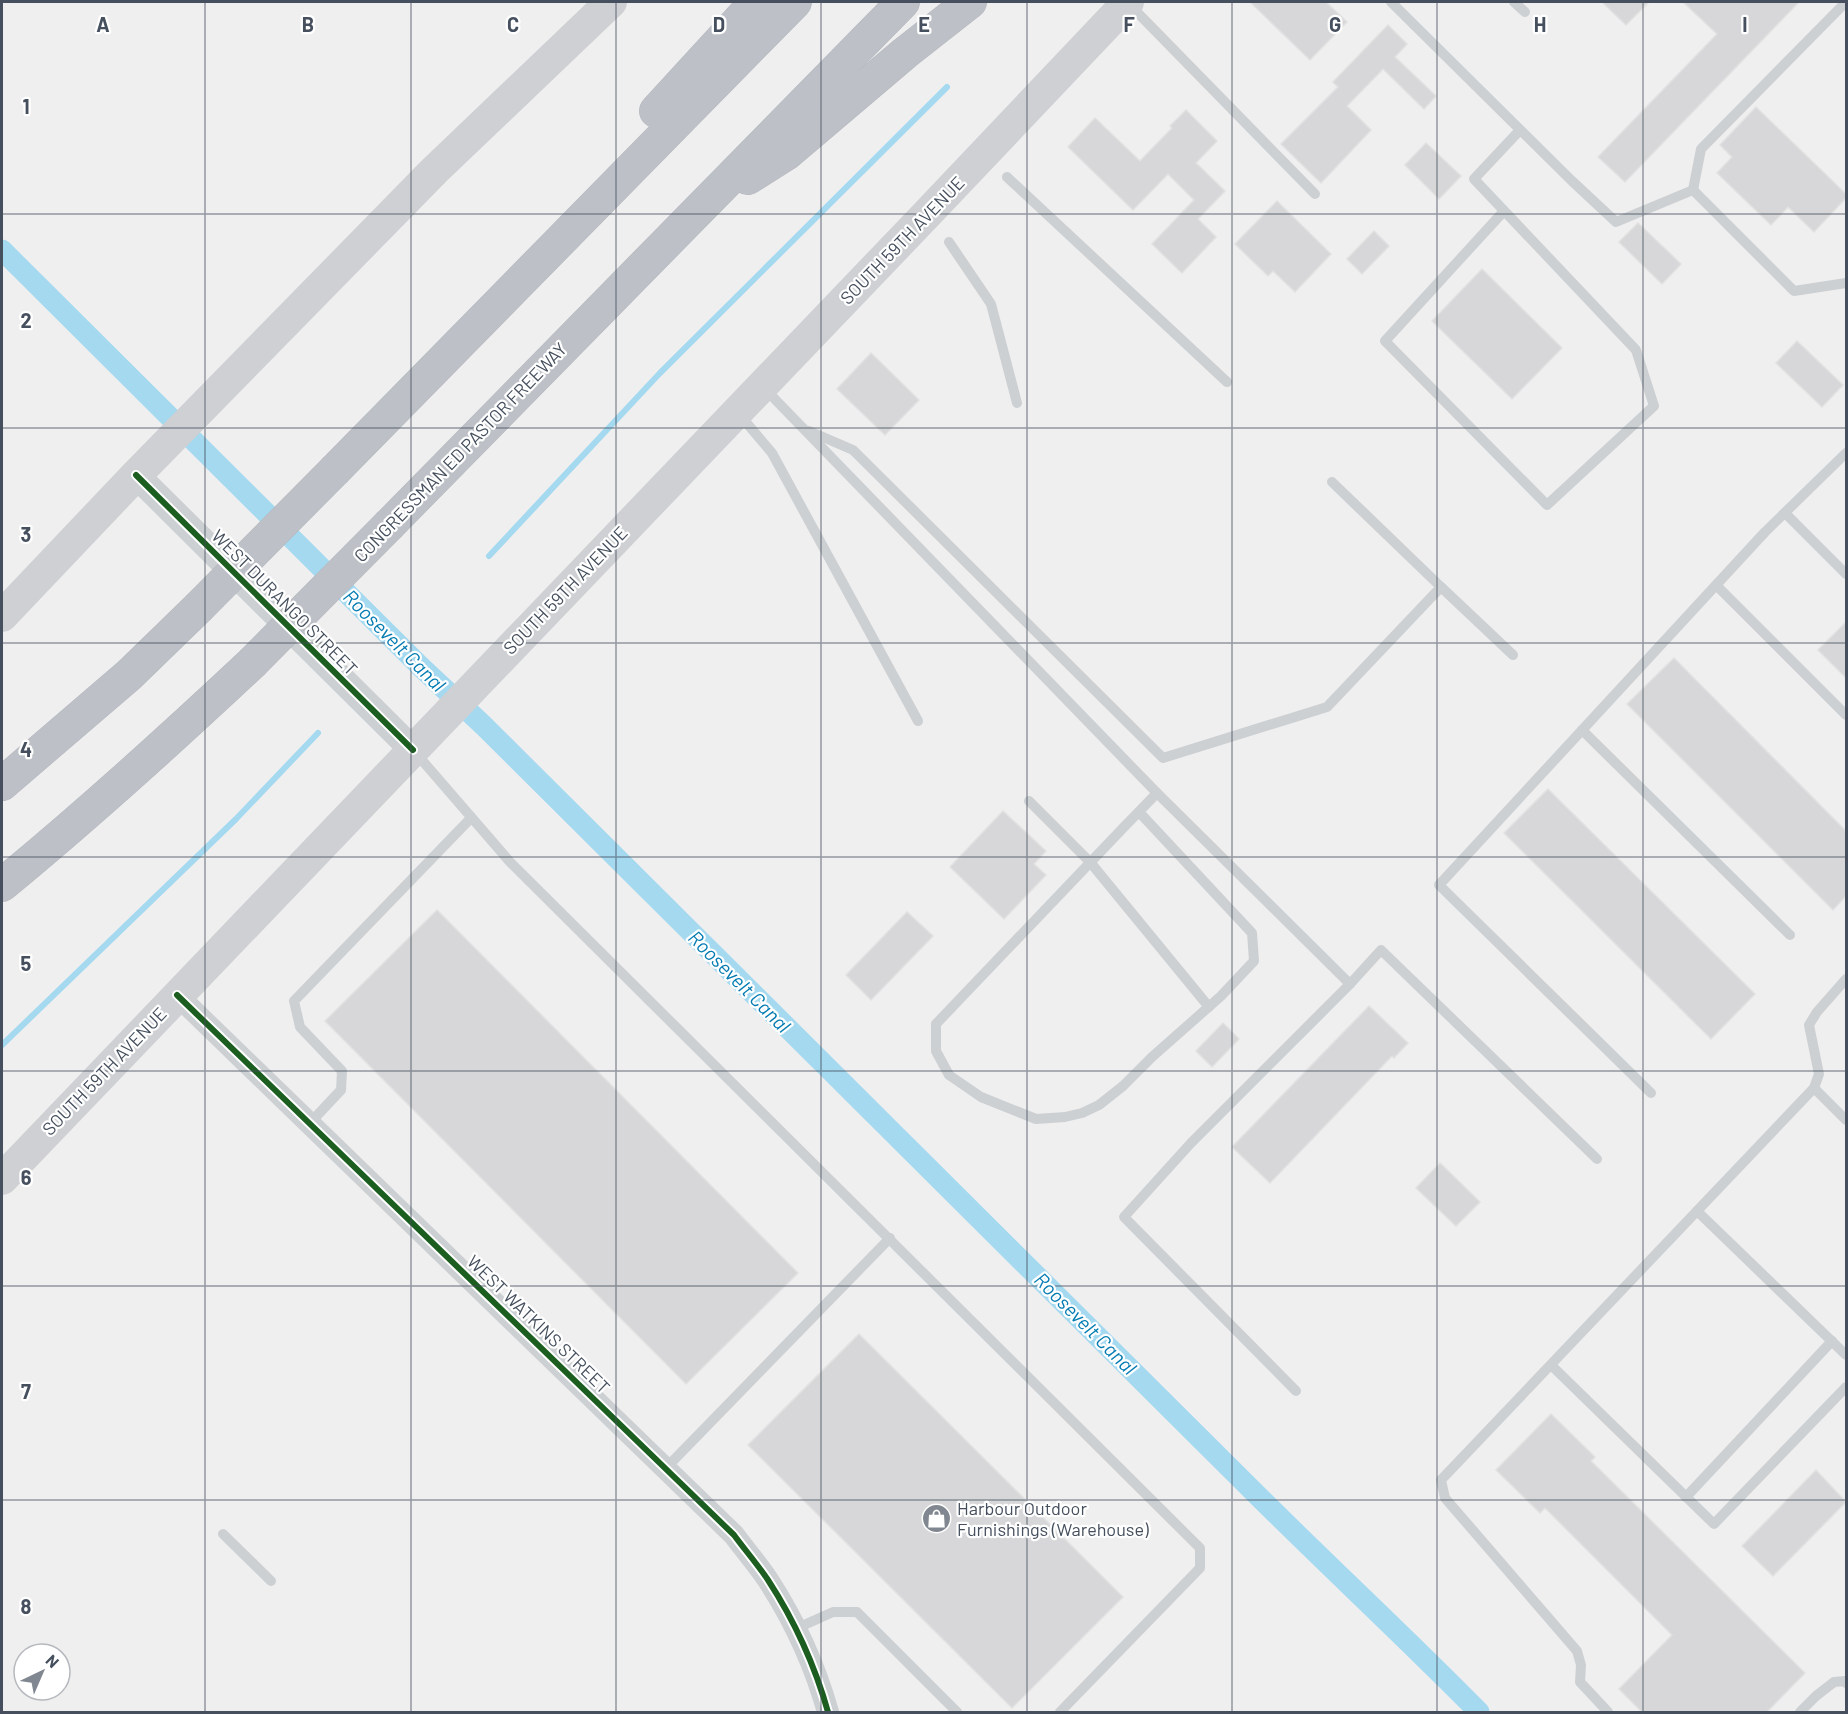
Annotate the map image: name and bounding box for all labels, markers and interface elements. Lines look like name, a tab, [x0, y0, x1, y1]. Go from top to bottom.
text: A	[96, 12, 110, 36]
text: B	[302, 12, 314, 36]
text: C	[507, 12, 519, 36]
text: D	[713, 12, 725, 36]
text: E	[918, 12, 930, 36]
text: F	[1123, 12, 1135, 36]
text: G	[1329, 12, 1341, 36]
text: H	[1534, 12, 1546, 36]
text: I	[1742, 12, 1748, 36]
text: 1	[22, 94, 30, 118]
street label: SOUTH 59TH AVENUE	[835, 171, 969, 309]
text: 2	[20, 308, 32, 332]
street label: CONGRESSMAN ED PASTOR FREEWAY	[349, 338, 571, 566]
street label: SOUTH 59TH AVENUE	[498, 521, 632, 659]
text: 3	[21, 522, 31, 546]
street label: WEST DURANGO STREET	[207, 524, 363, 680]
water label: Roosevelt Canal	[339, 584, 451, 696]
text: 4	[20, 737, 32, 761]
water label: Roosevelt Canal	[684, 925, 796, 1037]
text: 5	[21, 951, 32, 975]
street label: SOUTH 59TH AVENUE	[37, 1002, 171, 1140]
text: 6	[21, 1165, 32, 1189]
street label: WEST WATKINS STREET	[463, 1250, 615, 1398]
water label: Roosevelt Canal	[1030, 1267, 1142, 1379]
text: 7	[21, 1379, 31, 1403]
place label: Harbour Outdoor Furnishings (Warehouse)	[957, 1497, 1149, 1540]
shop icon: Harbour Outdoor Furnishings (Warehouse)	[920, 1502, 952, 1534]
text: 8	[21, 1594, 32, 1618]
north arrow	[12, 1642, 72, 1702]
text: N	[42, 1650, 63, 1671]

